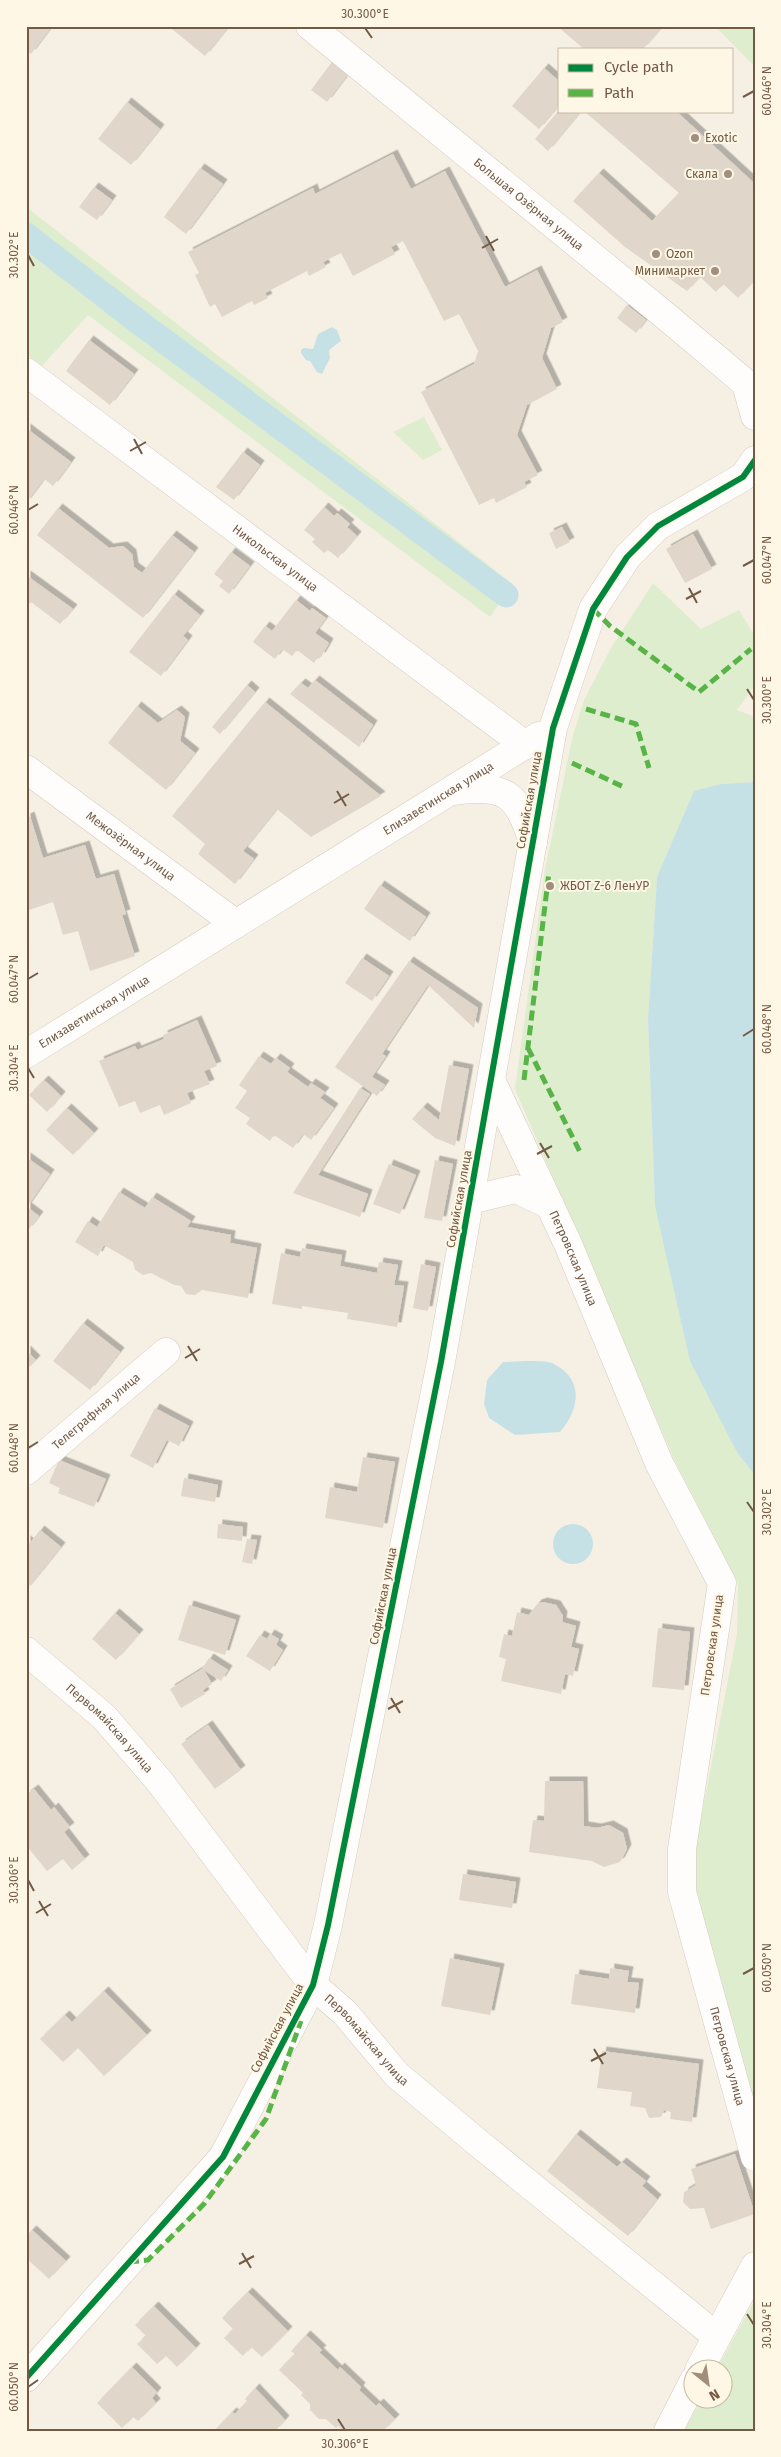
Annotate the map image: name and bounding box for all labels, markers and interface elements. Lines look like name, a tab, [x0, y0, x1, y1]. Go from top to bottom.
text: 30.300°E	[341, 7, 389, 21]
legend	[558, 48, 734, 112]
text: Cycle path	[604, 58, 674, 76]
text: 60.046°N	[760, 66, 774, 116]
text: Path	[604, 84, 634, 102]
place label: Exotic	[705, 131, 738, 145]
marker: Exotic	[689, 132, 701, 144]
street label: Большая Озёрная улица	[471, 155, 586, 253]
place label: Скала	[685, 167, 718, 181]
marker: Скала	[722, 168, 734, 180]
text: 30.302°E	[7, 232, 21, 278]
place label: Ozon	[666, 247, 693, 261]
marker: Ozon	[650, 248, 662, 260]
place label: Минимаркет	[635, 264, 706, 278]
marker: Минимаркет	[709, 265, 721, 277]
text: 60.046°N	[7, 485, 21, 535]
street label: Никольская улица	[230, 522, 321, 595]
text: 60.047°N	[760, 536, 774, 584]
text: 30.300°E	[760, 676, 774, 724]
street label: Софийская улица	[513, 750, 545, 850]
street label: Елизаветинская улица	[380, 759, 496, 838]
street label: Межозёрная улица	[83, 809, 178, 884]
place label: ЖБОТ Z-6 ЛенУР	[560, 879, 649, 893]
marker: ЖБОТ Z-6 ЛенУР	[544, 880, 556, 892]
text: 60.047°N	[7, 955, 21, 1003]
street label: Елизаветинская улица	[36, 972, 152, 1051]
text: 60.048°N	[760, 1004, 774, 1054]
text: 30.304°E	[7, 1044, 21, 1092]
street label: Софийская улица	[443, 1149, 475, 1249]
street label: Петровская улица	[546, 1208, 600, 1308]
street label: Телеграфная улица	[49, 1370, 143, 1453]
text: 60.048°N	[7, 1423, 21, 1473]
text: 30.302°E	[760, 1489, 774, 1535]
street label: Софийская улица	[367, 1546, 399, 1646]
street label: Петровская улица	[698, 1593, 726, 1697]
street label: Первомайская улица	[63, 1681, 156, 1776]
text: 30.306°E	[7, 1856, 21, 1904]
text: 60.050°N	[760, 1943, 774, 1993]
street label: Софийская улица	[248, 1981, 306, 2075]
street label: Первомайская улица	[321, 1991, 411, 2089]
street label: Петровская улица	[707, 2005, 748, 2107]
text: 30.304°E	[760, 2301, 774, 2349]
north arrow	[684, 2360, 734, 2410]
text: 60.050°N	[7, 2362, 21, 2412]
text: N	[706, 2385, 723, 2405]
text: 30.306°E	[321, 2437, 369, 2451]

